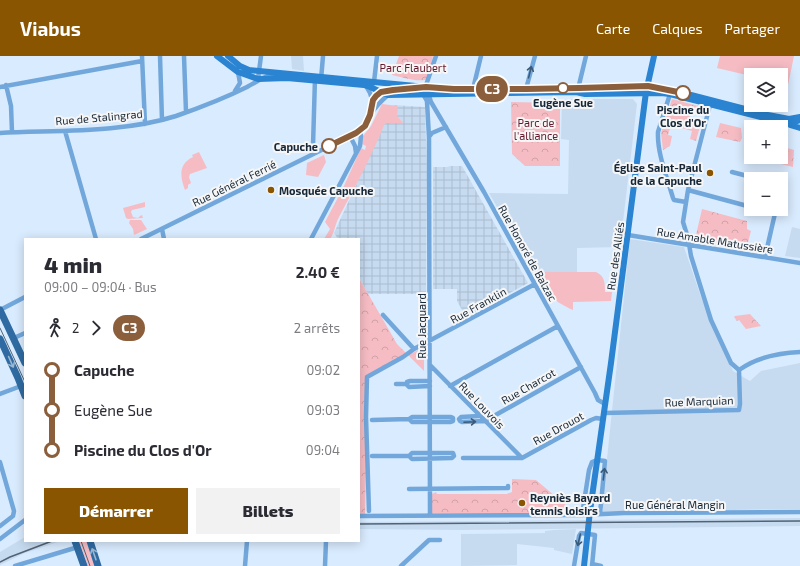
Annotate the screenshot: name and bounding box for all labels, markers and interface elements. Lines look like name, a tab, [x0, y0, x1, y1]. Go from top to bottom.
text: Viabus	[20, 17, 81, 40]
text: Carte	[596, 20, 630, 37]
text: Calques	[652, 20, 703, 37]
text: Partager	[725, 20, 780, 37]
park label: Parc Flaubert	[380, 61, 446, 74]
one-way arrow	[527, 66, 535, 79]
map controls	[744, 68, 788, 216]
button: layers	[744, 68, 788, 112]
line badge: C3	[474, 76, 510, 102]
text: C3	[484, 80, 500, 97]
marker: Eugène Sue	[557, 82, 569, 94]
marker: Piscine du Clos d'Or	[675, 85, 691, 101]
place label: Eugène Sue	[533, 96, 593, 109]
place label: Piscine du Clos d'Or	[657, 103, 709, 129]
street label: Rue de Stalingrad	[55, 107, 143, 127]
park label: Parc de l'alliance	[514, 116, 558, 142]
button: +	[744, 120, 788, 164]
marker: Capuche	[321, 138, 337, 154]
place label: Capuche	[274, 140, 318, 153]
street label: Rue Général Ferrié	[190, 157, 278, 209]
place label: Église Saint-Paul de la Capuche	[614, 160, 702, 187]
marker: Église Saint-Paul de la Capuche	[705, 168, 715, 178]
button: −	[744, 172, 788, 216]
place label: Mosquée Capuche	[279, 184, 374, 197]
marker: Mosquée Capuche	[266, 185, 276, 195]
street label: Rue Honoré de Balzac	[496, 203, 560, 303]
street label: Rue des Alliés	[604, 221, 626, 291]
street label: Rue Amable Matussière	[656, 224, 774, 256]
text: 4 min	[44, 251, 102, 277]
text: 2.40 €	[296, 263, 340, 281]
text: 09:00 – 09:04 · Bus	[44, 279, 157, 295]
street label: Rue Franklin	[448, 284, 508, 326]
street label: Rue Jacquard	[415, 293, 428, 359]
icon: walk	[44, 317, 66, 339]
icon: forward	[85, 317, 107, 339]
text: C3	[121, 319, 137, 336]
text: 2	[72, 320, 79, 336]
text: 2 arrêts	[294, 320, 340, 336]
one-way arrow	[8, 356, 15, 368]
text: Capuche	[74, 361, 134, 379]
text: 09:02	[307, 362, 340, 378]
street label: Rue Charcot	[499, 365, 557, 407]
street label: Rue Louvois	[457, 379, 508, 431]
street label: Rue Marquian	[664, 393, 734, 409]
text: Eugène Sue	[74, 401, 152, 419]
text: 09:03	[307, 402, 340, 418]
street label: Rue Drouot	[530, 409, 586, 447]
one-way arrow	[463, 418, 476, 426]
text: Piscine du Clos d'Or	[74, 441, 212, 459]
text: 09:04	[306, 442, 340, 458]
one-way arrow	[600, 468, 608, 481]
button: Démarrer	[44, 488, 188, 534]
button: Billets	[196, 488, 340, 534]
place label: Reyniès Bayard tennis loisirs	[530, 491, 610, 517]
marker: Reyniès Bayard tennis loisirs	[517, 498, 527, 508]
street label: Rue Général Mangin	[625, 498, 725, 511]
one-way arrow	[574, 534, 582, 547]
one-way arrow	[90, 547, 97, 560]

